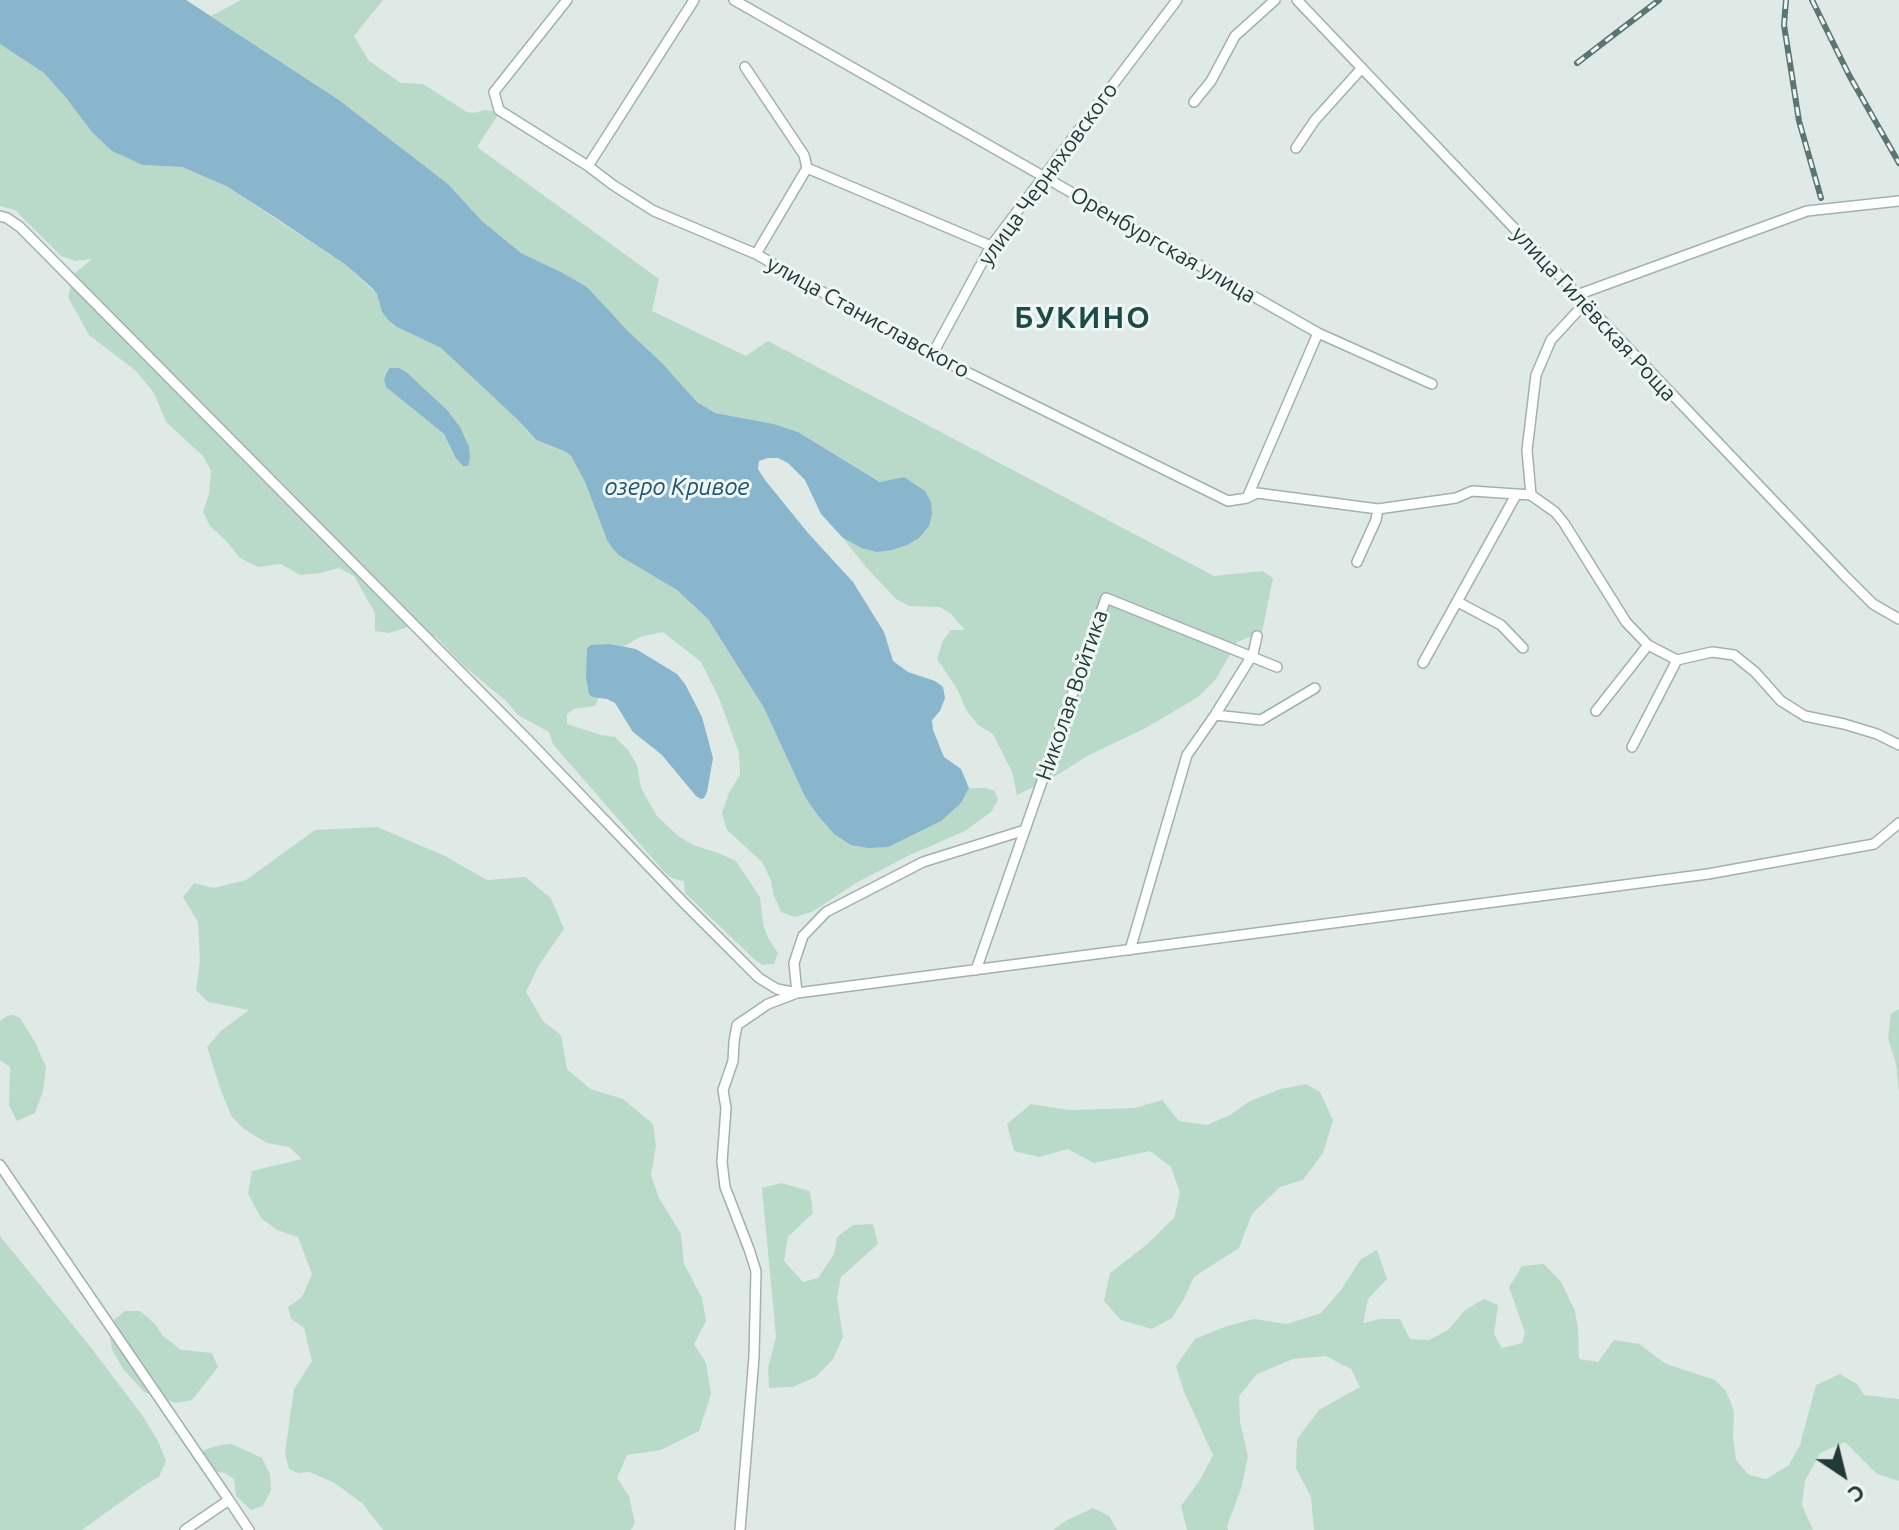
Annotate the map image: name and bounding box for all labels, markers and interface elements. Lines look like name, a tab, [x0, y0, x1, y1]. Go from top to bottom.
street label: улица Черняховского	[973, 77, 1123, 271]
street label: Оренбургская улица	[1065, 181, 1261, 309]
street label: улица Гилёвская Роща	[1506, 221, 1682, 407]
street label: улица Станиславского	[762, 250, 974, 384]
district label: БУКИНО	[1014, 300, 1152, 336]
water label: озеро Кривое	[605, 473, 749, 501]
street label: Николая Войтика	[1030, 606, 1114, 784]
north arrow	[1803, 1434, 1883, 1514]
text: С	[1844, 1480, 1870, 1508]

